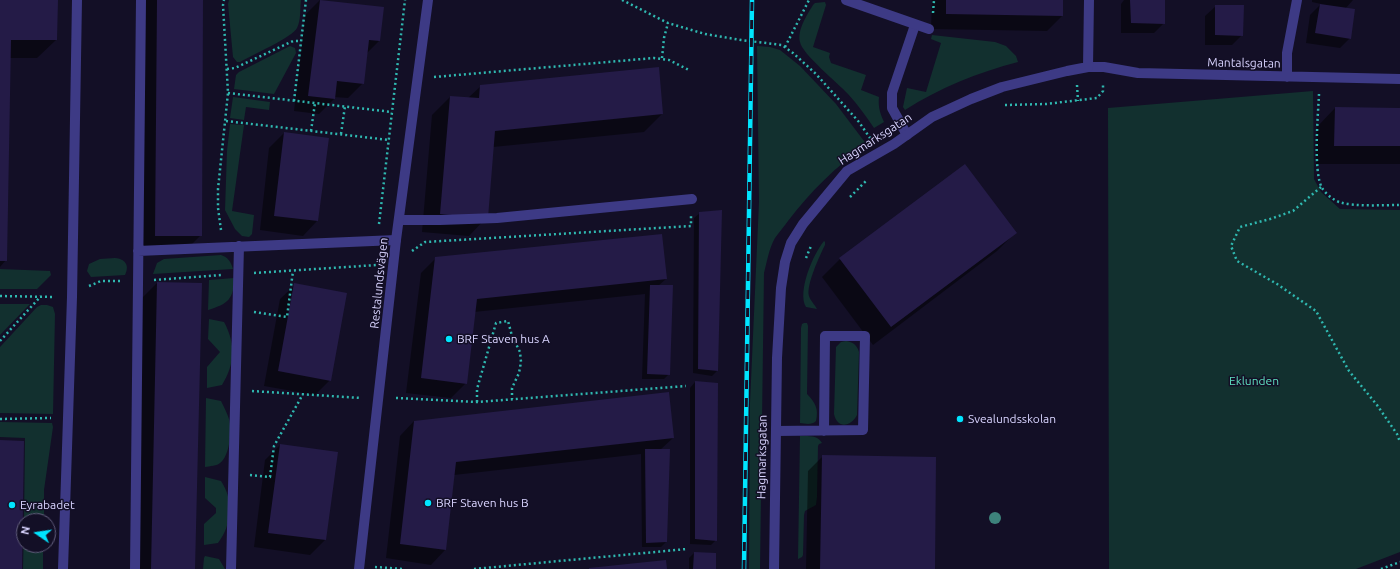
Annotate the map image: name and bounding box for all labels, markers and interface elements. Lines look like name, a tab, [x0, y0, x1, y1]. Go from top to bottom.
street label: Mantalsgatan	[1207, 55, 1281, 71]
street label: Hagmarksgatan	[836, 110, 914, 168]
street label: Restalundsvägen	[367, 237, 391, 329]
place label: BRF Staven hus A	[457, 332, 550, 346]
marker: BRF Staven hus A	[444, 334, 454, 344]
park label: Eklunden	[1229, 374, 1279, 388]
place label: Svealundsskolan	[968, 412, 1056, 426]
marker: Svealundsskolan	[955, 414, 965, 424]
street label: Hagmarksgatan	[754, 415, 770, 499]
place label: BRF Staven hus B	[436, 496, 529, 510]
place label: Eyrabadet	[20, 498, 75, 512]
marker: BRF Staven hus B	[423, 498, 433, 508]
marker: Eyrabadet	[7, 500, 17, 510]
north arrow	[16, 513, 56, 553]
text: N	[19, 525, 32, 536]

